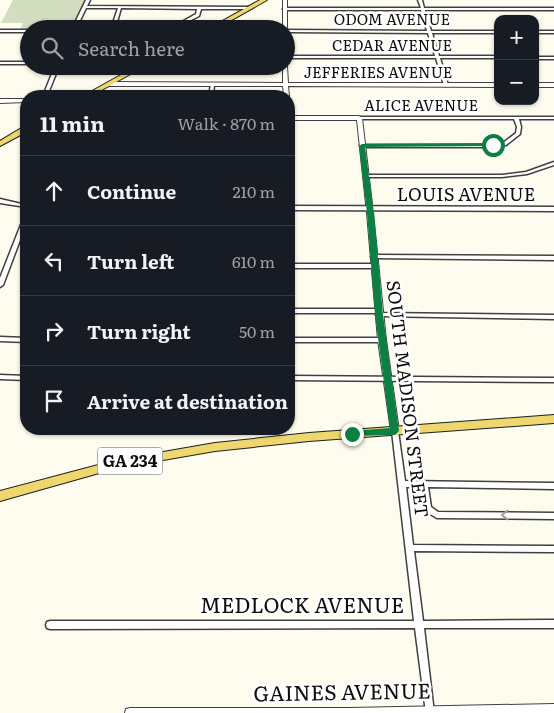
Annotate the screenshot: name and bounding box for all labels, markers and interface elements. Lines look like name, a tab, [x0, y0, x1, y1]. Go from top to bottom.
street label: ODOM AVENUE	[334, 7, 450, 30]
map controls	[494, 15, 539, 105]
button: +	[494, 15, 539, 60]
search box	[20, 20, 295, 75]
street label: CEDAR AVENUE	[332, 33, 452, 56]
icon: search	[38, 34, 66, 62]
text: Search here	[78, 34, 185, 62]
street label: JEFFERIES AVENUE	[304, 60, 452, 83]
button: −	[494, 60, 539, 105]
street label: ALICE AVENUE	[364, 93, 478, 116]
text: 11 min	[40, 107, 105, 138]
text: Walk · 870 m	[178, 111, 275, 135]
route start	[482, 134, 505, 157]
icon: ahead	[40, 177, 68, 205]
text: Continue	[87, 177, 176, 205]
text: 210 m	[232, 179, 275, 203]
street label: LOUIS AVENUE	[397, 180, 535, 207]
icon: left	[40, 247, 68, 275]
text: Turn left	[87, 247, 174, 275]
text: 610 m	[232, 249, 275, 273]
street label: SOUTH MADISON STREET	[381, 279, 436, 519]
icon: right	[40, 317, 68, 345]
text: Turn right	[87, 317, 191, 345]
text: 50 m	[239, 319, 275, 343]
icon: arrive	[40, 387, 68, 415]
text: Arrive at destination	[87, 387, 288, 415]
route end	[341, 423, 364, 446]
road number: GA 234	[98, 448, 162, 474]
one-way arrow	[501, 510, 509, 520]
street label: MEDLOCK AVENUE	[200, 588, 404, 619]
street label: GAINES AVENUE	[253, 673, 431, 708]

